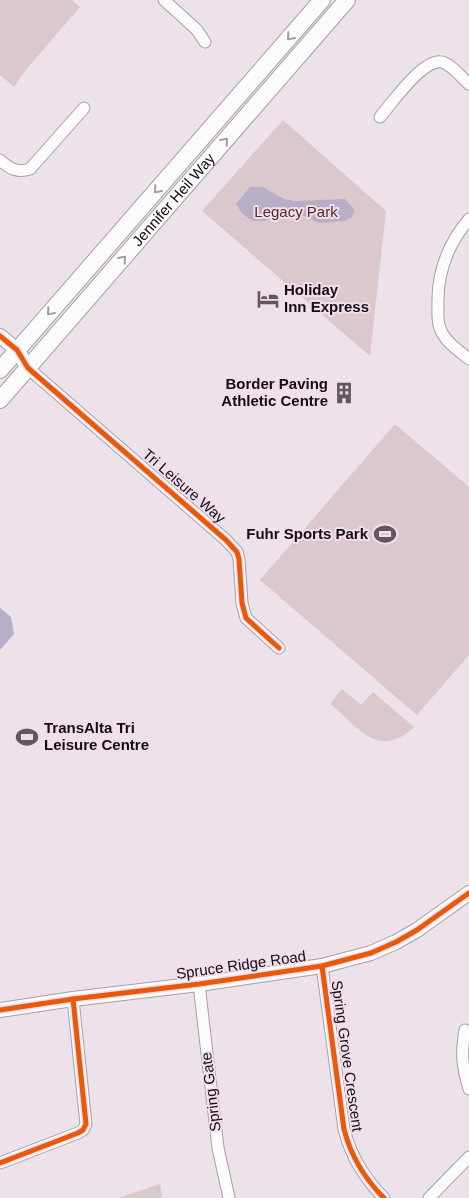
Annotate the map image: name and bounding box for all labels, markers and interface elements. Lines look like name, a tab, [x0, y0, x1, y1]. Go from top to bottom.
one-way arrow	[286, 31, 295, 40]
one-way arrow	[219, 138, 227, 147]
street label: Jennifer Heil Way	[128, 149, 218, 249]
one-way arrow	[154, 184, 162, 193]
park label: Legacy Park	[254, 203, 338, 220]
one-way arrow	[117, 255, 126, 264]
place label: Holiday Inn Express	[284, 281, 369, 315]
hotel icon: Holiday Inn Express	[255, 286, 281, 312]
one-way arrow	[46, 307, 55, 316]
place label: Border Paving Athletic Centre	[221, 375, 328, 409]
building icon: Border Paving Athletic Centre	[331, 380, 357, 406]
street label: Tri Leisure Way	[140, 445, 229, 526]
sports icon: Fuhr Sports Park	[372, 521, 398, 547]
place label: Fuhr Sports Park	[246, 525, 369, 542]
place label: TransAlta Tri Leisure Centre	[44, 719, 149, 753]
sports icon: TransAlta Tri Leisure Centre	[14, 724, 40, 750]
street label: Spruce Ridge Road	[175, 947, 307, 982]
street label: Spring Grove Crescent	[328, 979, 367, 1133]
street label: Spring Gate	[197, 1051, 224, 1133]

